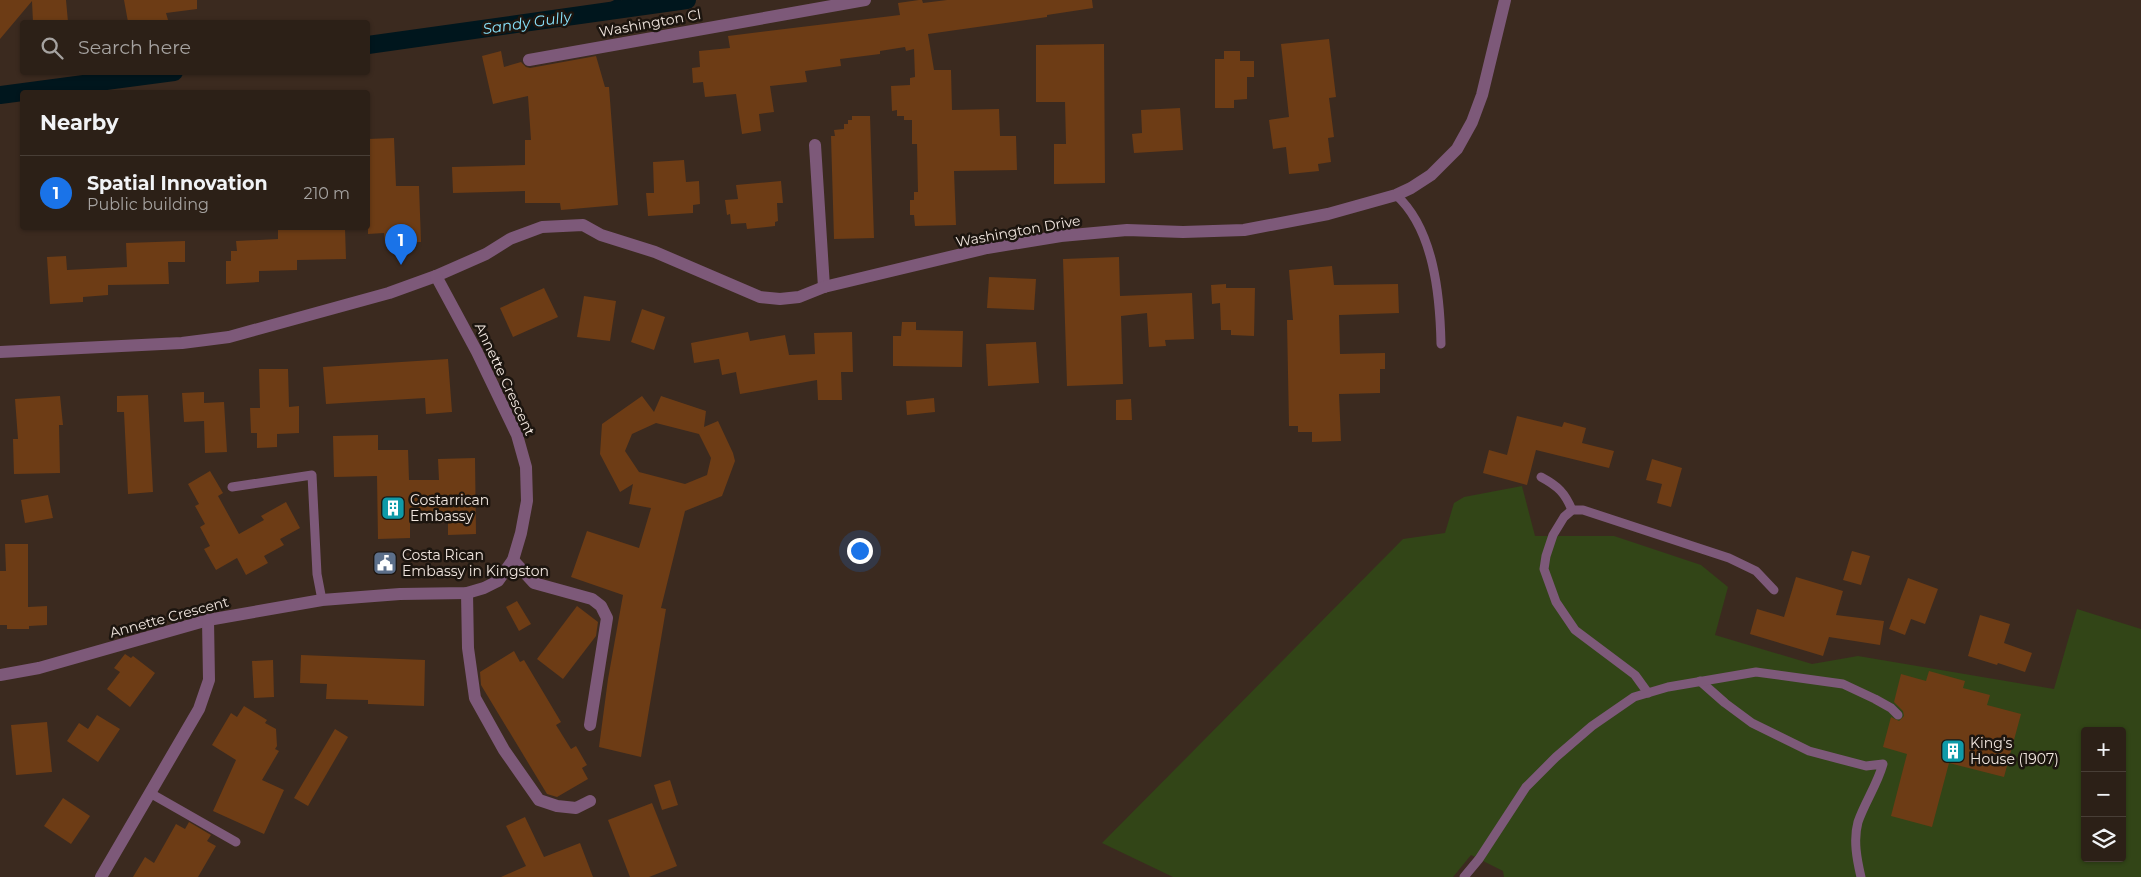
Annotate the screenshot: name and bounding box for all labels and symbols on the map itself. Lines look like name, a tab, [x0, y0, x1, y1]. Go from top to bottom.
street label: Washington Cl	[598, 5, 702, 41]
water label: Sandy Gully	[481, 7, 573, 38]
street label: Washington Drive	[954, 211, 1082, 251]
pin: 1	[385, 224, 417, 265]
street label: Annette Crescent	[471, 320, 539, 439]
place label: Costarrican Embassy	[410, 491, 489, 525]
building icon: Costarrican Embassy	[380, 495, 406, 521]
your location	[847, 538, 873, 564]
place label: Costa Rican Embassy in Kingston	[402, 546, 549, 580]
public building icon: Costa Rican Embassy in Kingston	[372, 550, 398, 576]
street label: Annette Crescent	[108, 592, 231, 642]
place label: King's House (1907)	[1970, 734, 2059, 768]
building icon: King's House (1907)	[1940, 738, 1966, 764]

